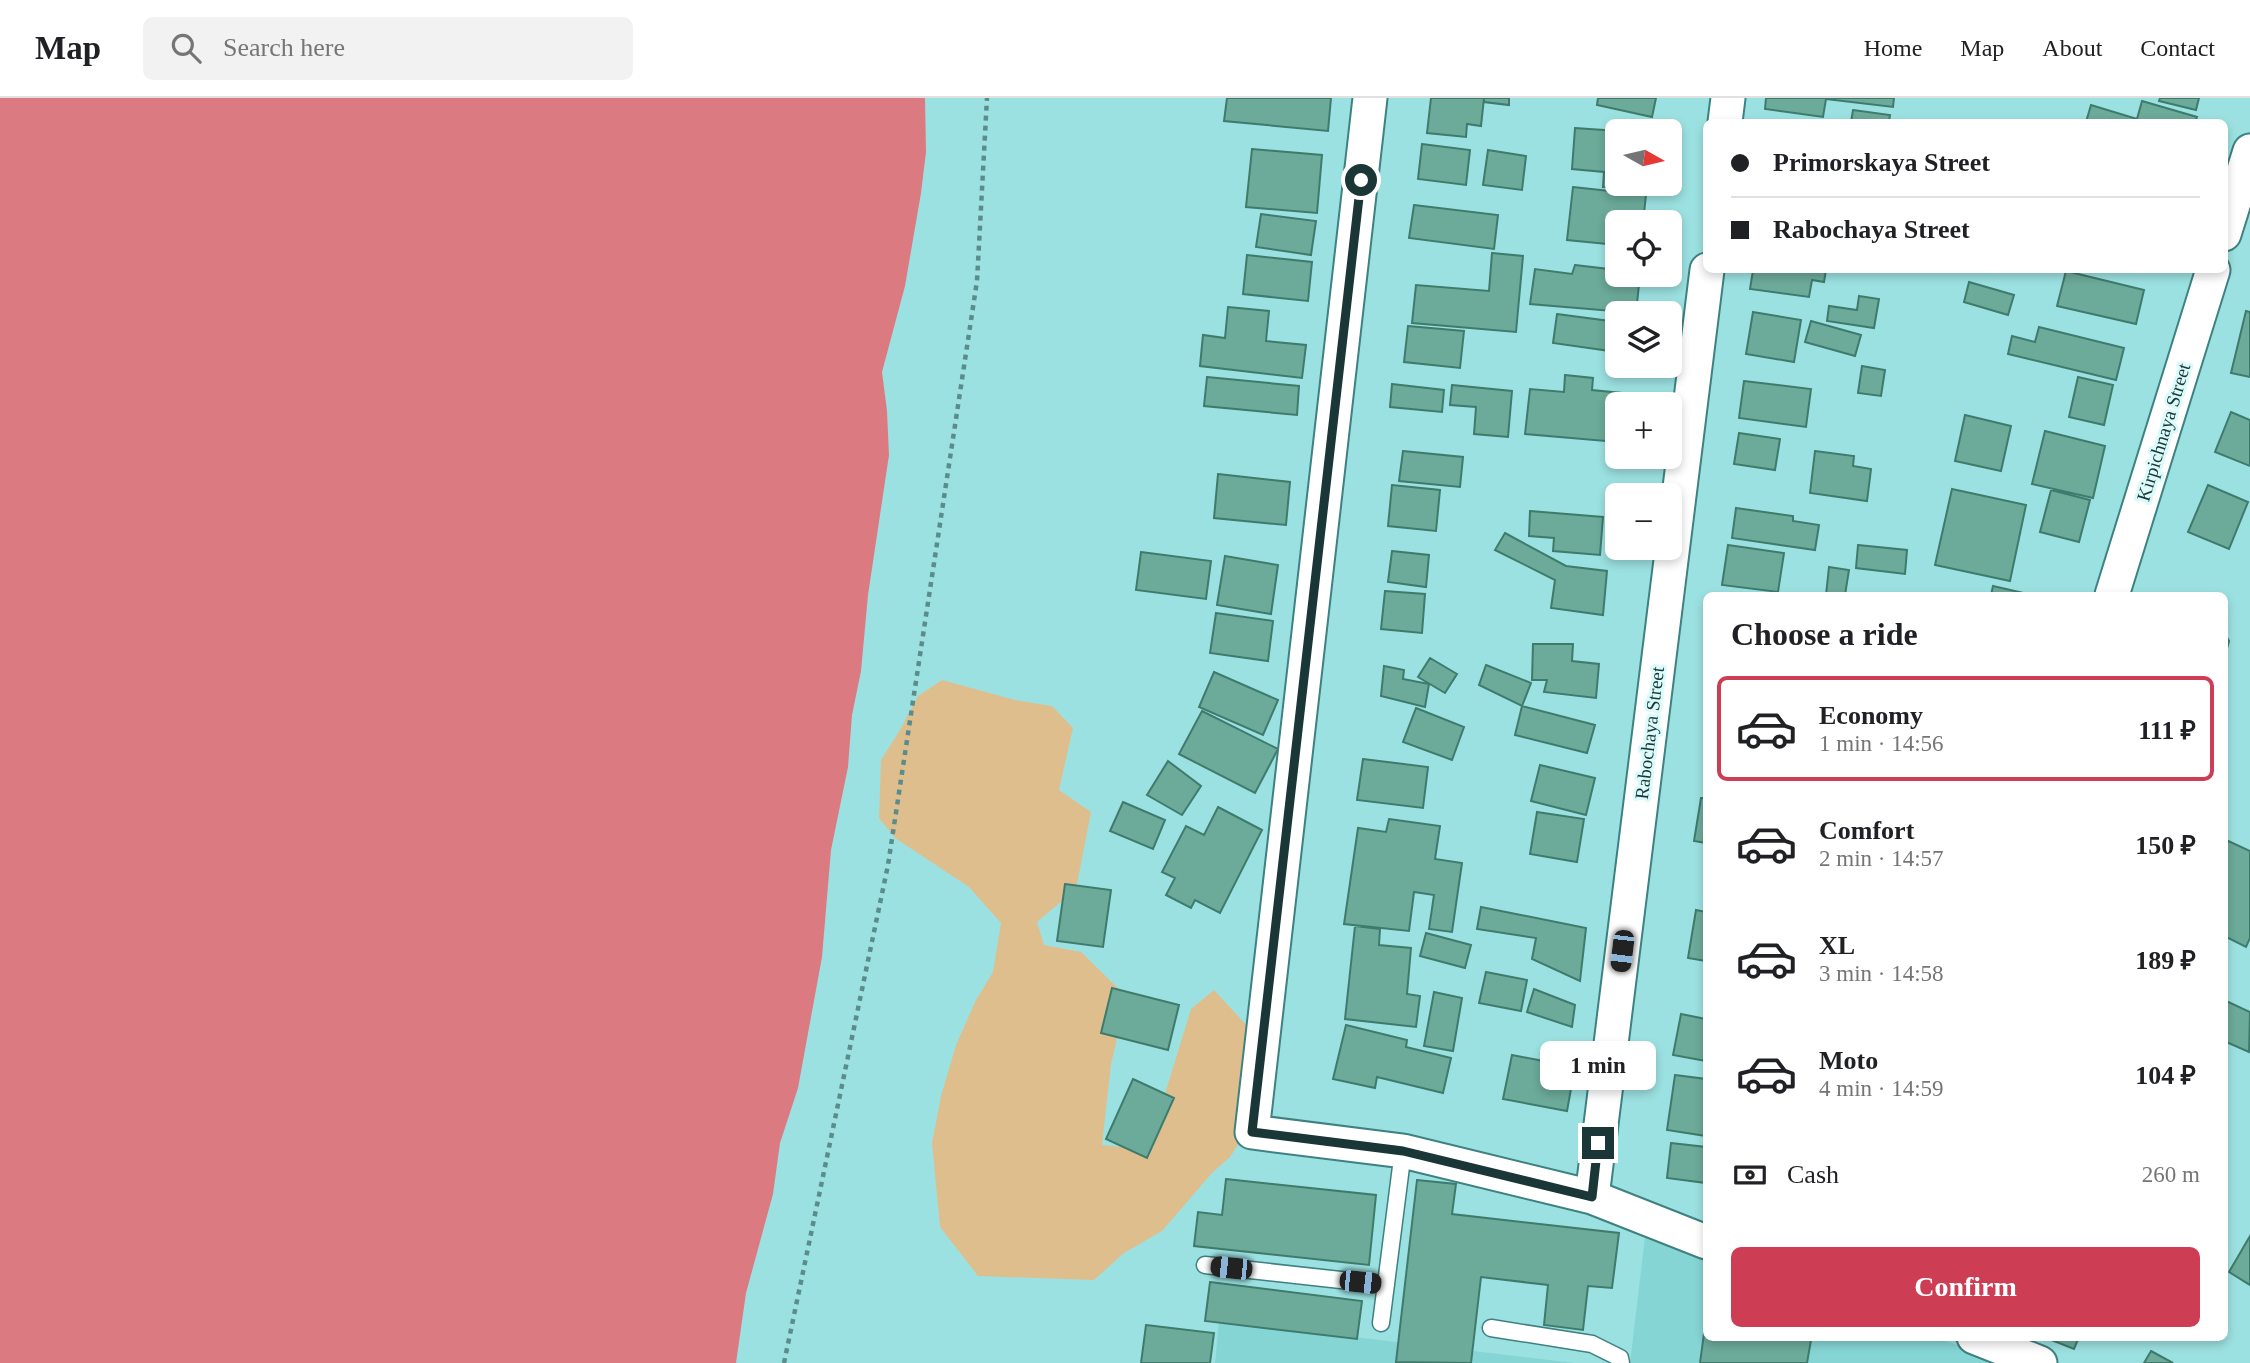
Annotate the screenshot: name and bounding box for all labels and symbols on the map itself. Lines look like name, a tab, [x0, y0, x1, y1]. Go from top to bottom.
north arrow	[1605, 119, 1682, 196]
route start	[1345, 164, 1377, 196]
street label: Kirpichnaya Street	[2133, 360, 2195, 504]
street label: Rabochaya Street	[1631, 665, 1668, 801]
car	[1610, 929, 1635, 973]
callout: 1 min	[1540, 1042, 1656, 1090]
route end	[1582, 1127, 1614, 1159]
car	[1210, 1255, 1253, 1281]
car	[1339, 1269, 1382, 1295]

